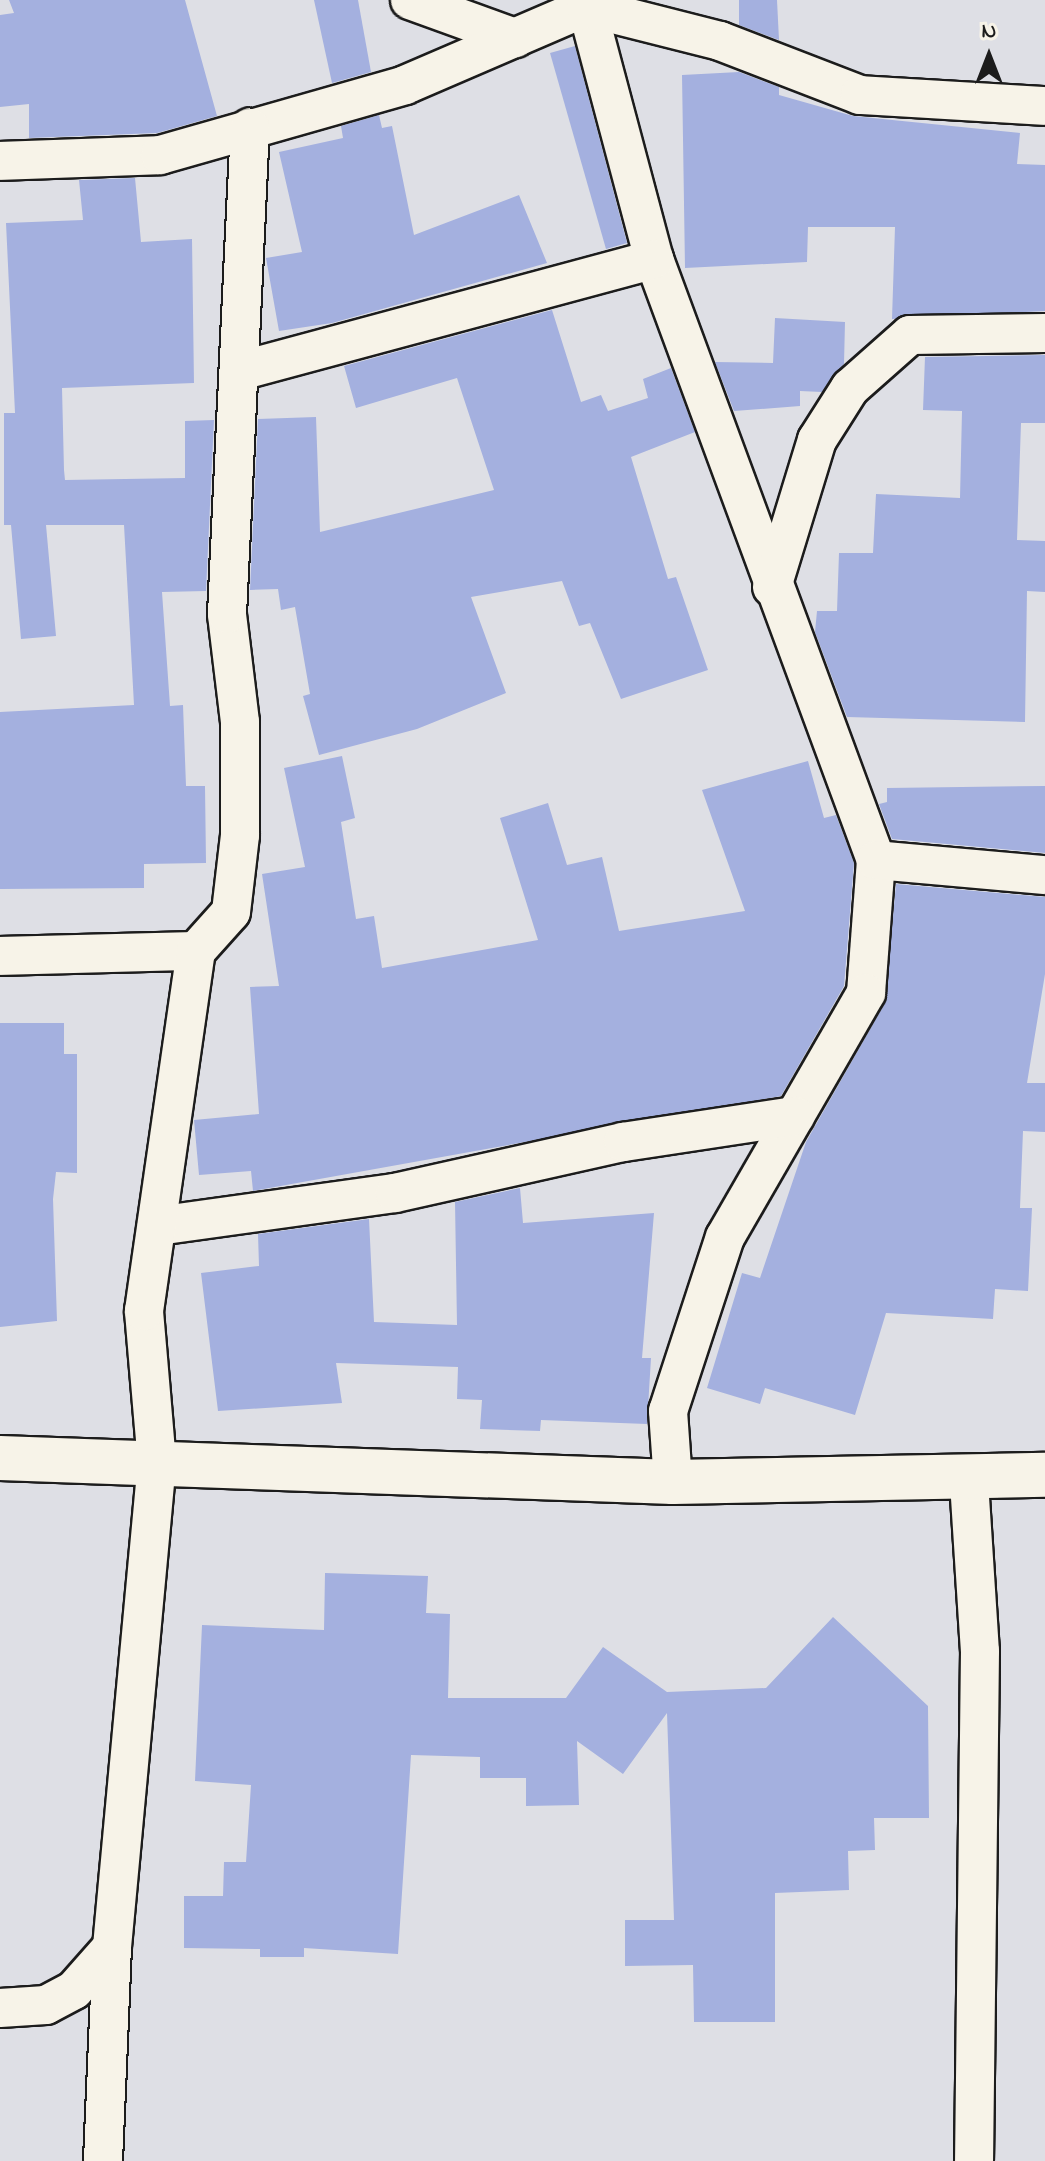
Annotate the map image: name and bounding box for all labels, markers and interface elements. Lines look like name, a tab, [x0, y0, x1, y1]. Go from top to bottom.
north arrow	[949, 16, 1029, 96]
text: N	[982, 16, 996, 48]

